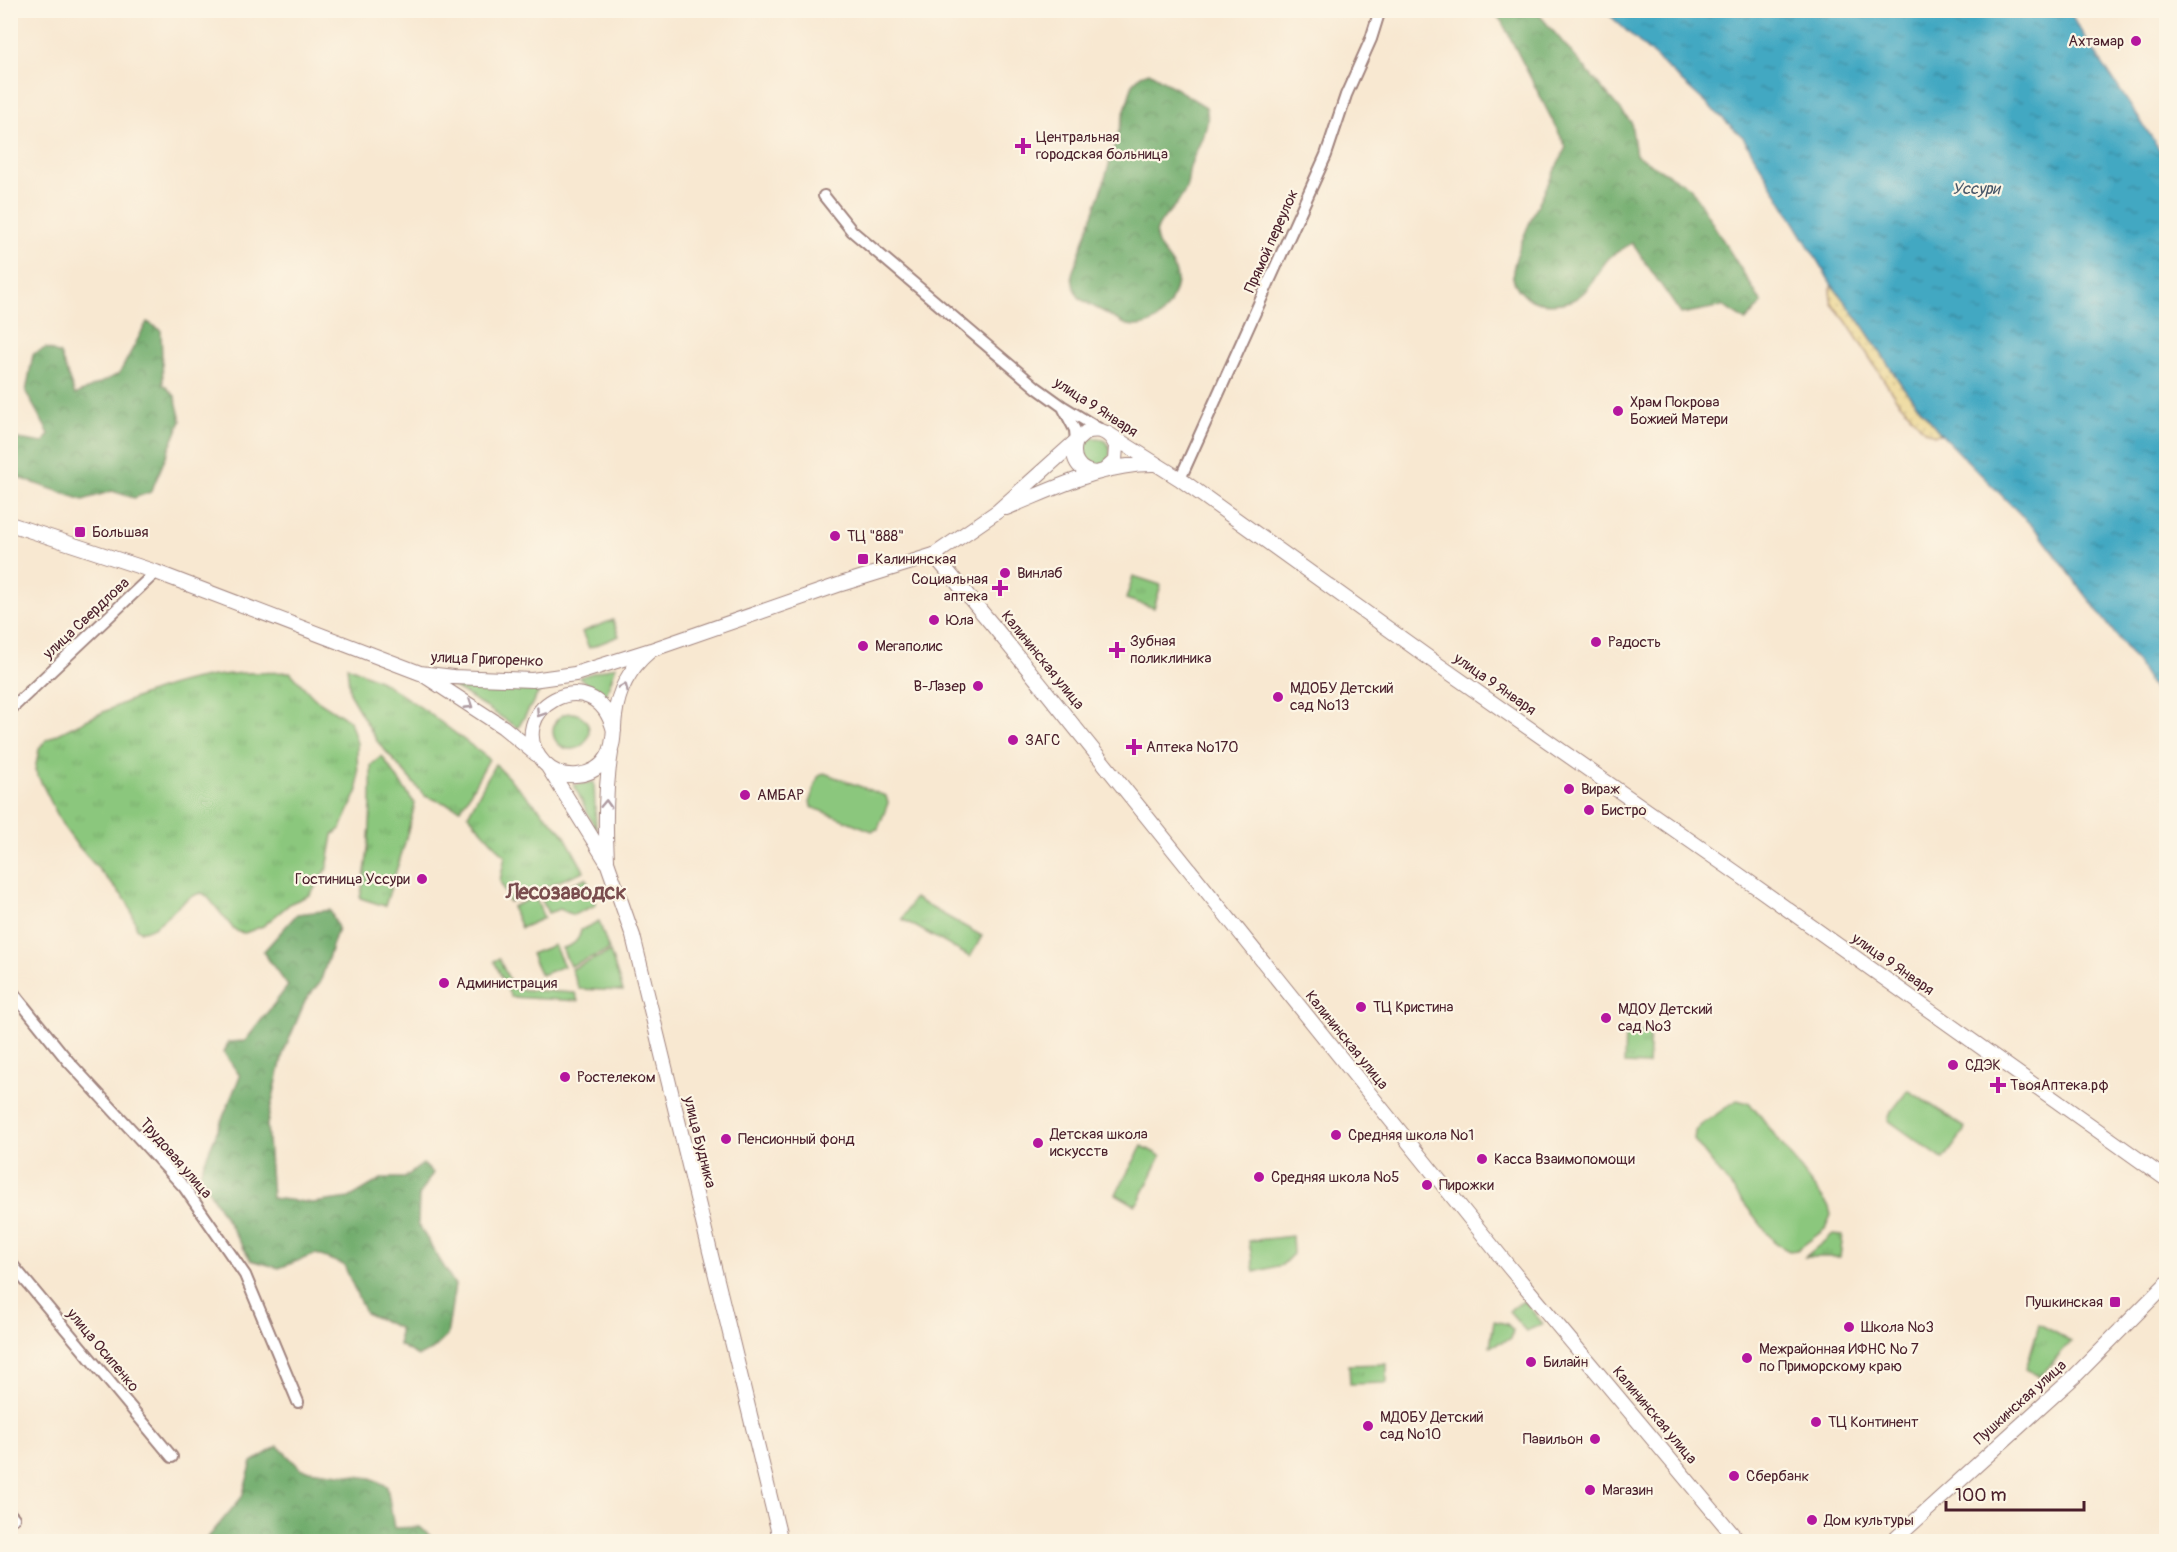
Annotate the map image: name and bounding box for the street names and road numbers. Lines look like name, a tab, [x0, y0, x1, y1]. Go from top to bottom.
street label: Прямой переулок	[1240, 186, 1303, 296]
street label: улица 9 Января	[1049, 373, 1141, 442]
street label: улица Свердлова	[39, 574, 133, 664]
street label: Калининская улица	[997, 607, 1088, 714]
street label: улица Григоренко	[429, 648, 544, 671]
street label: улица 9 Января	[1449, 648, 1540, 720]
street label: улица 9 Января	[1847, 928, 1938, 1000]
street label: Калининская улица	[1301, 987, 1392, 1094]
street label: улица Будника	[679, 1093, 720, 1190]
street label: Трудовая улица	[135, 1114, 216, 1203]
street label: улица Осипенко	[62, 1304, 143, 1396]
street label: Пушкинская улица	[1970, 1356, 2071, 1449]
street label: Калининская улица	[1608, 1363, 1701, 1468]

